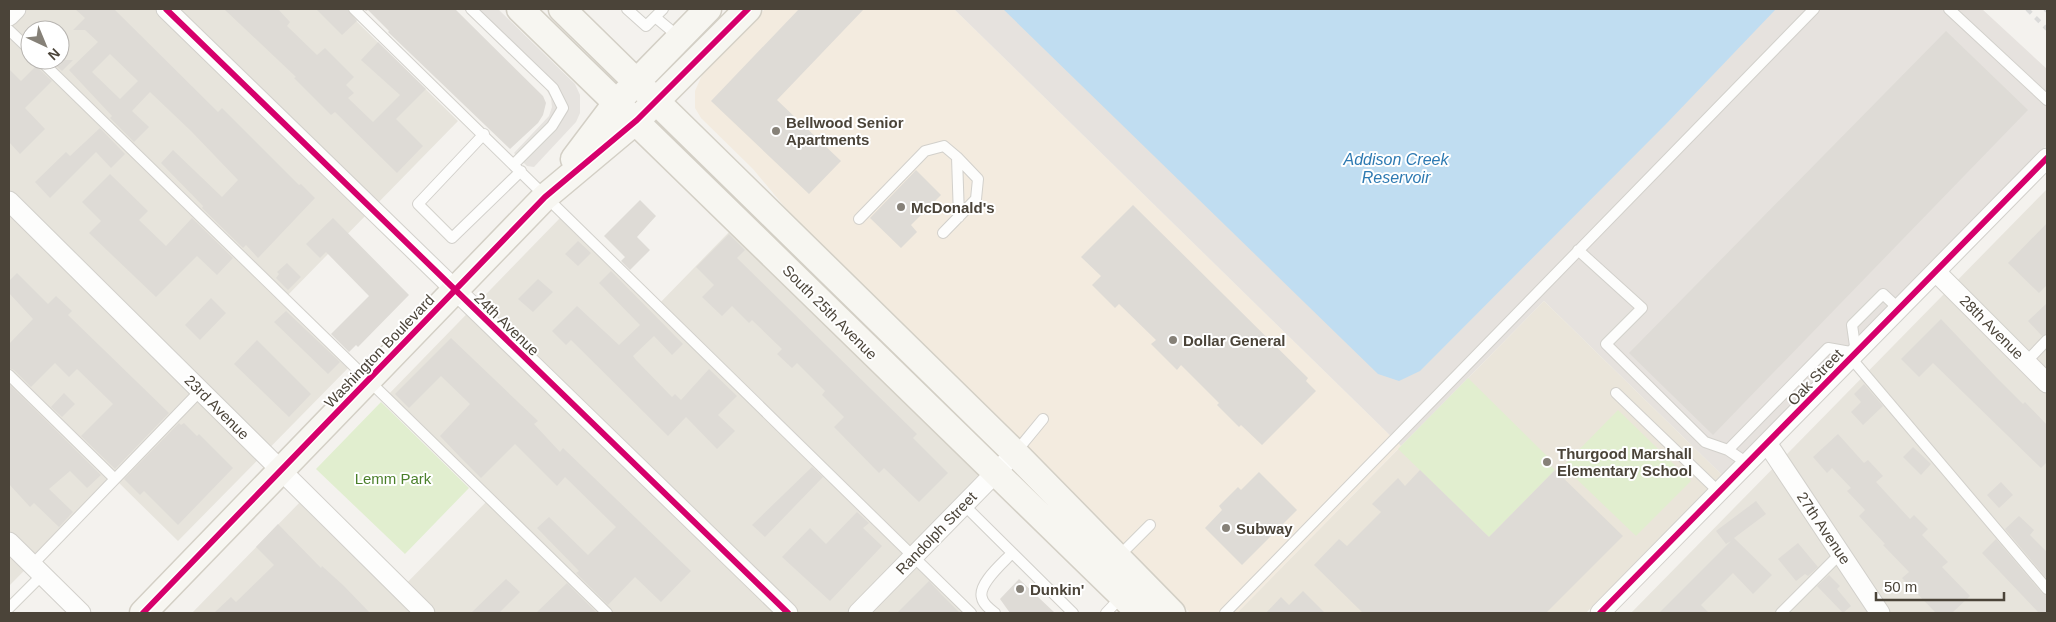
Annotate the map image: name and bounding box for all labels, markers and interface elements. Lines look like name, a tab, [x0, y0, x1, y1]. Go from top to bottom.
north arrow	[20, 20, 70, 70]
text: N	[45, 45, 63, 64]
place label: Bellwood Senior Apartments	[786, 114, 904, 148]
marker: Bellwood Senior Apartments	[770, 125, 782, 137]
water label: Addison Creek Reservoir	[1343, 151, 1449, 186]
place label: McDonald's	[911, 199, 995, 216]
marker: McDonald's	[895, 201, 907, 213]
street label: South 25th Avenue	[779, 261, 881, 363]
street label: 24th Avenue	[471, 289, 543, 359]
street label: Washington Boulevard	[321, 291, 437, 411]
street label: 28th Avenue	[1957, 292, 2027, 362]
place label: Dollar General	[1183, 332, 1286, 349]
marker: Dollar General	[1167, 334, 1179, 346]
street label: Oak Street	[1784, 345, 1847, 409]
street label: 23rd Avenue	[181, 371, 253, 443]
place label: Thurgood Marshall Elementary School	[1557, 445, 1692, 479]
marker: Thurgood Marshall Elementary School	[1541, 456, 1553, 468]
park label: Lemm Park	[355, 470, 432, 487]
street label: Randolph Street	[892, 488, 980, 578]
street label: 27th Avenue	[1794, 489, 1854, 567]
place label: Subway	[1236, 520, 1293, 537]
marker: Subway	[1220, 522, 1232, 534]
scale bar	[1876, 570, 2004, 602]
text: 50 m	[1884, 578, 1917, 595]
place label: Dunkin'	[1030, 581, 1084, 598]
marker: Dunkin'	[1014, 583, 1026, 595]

